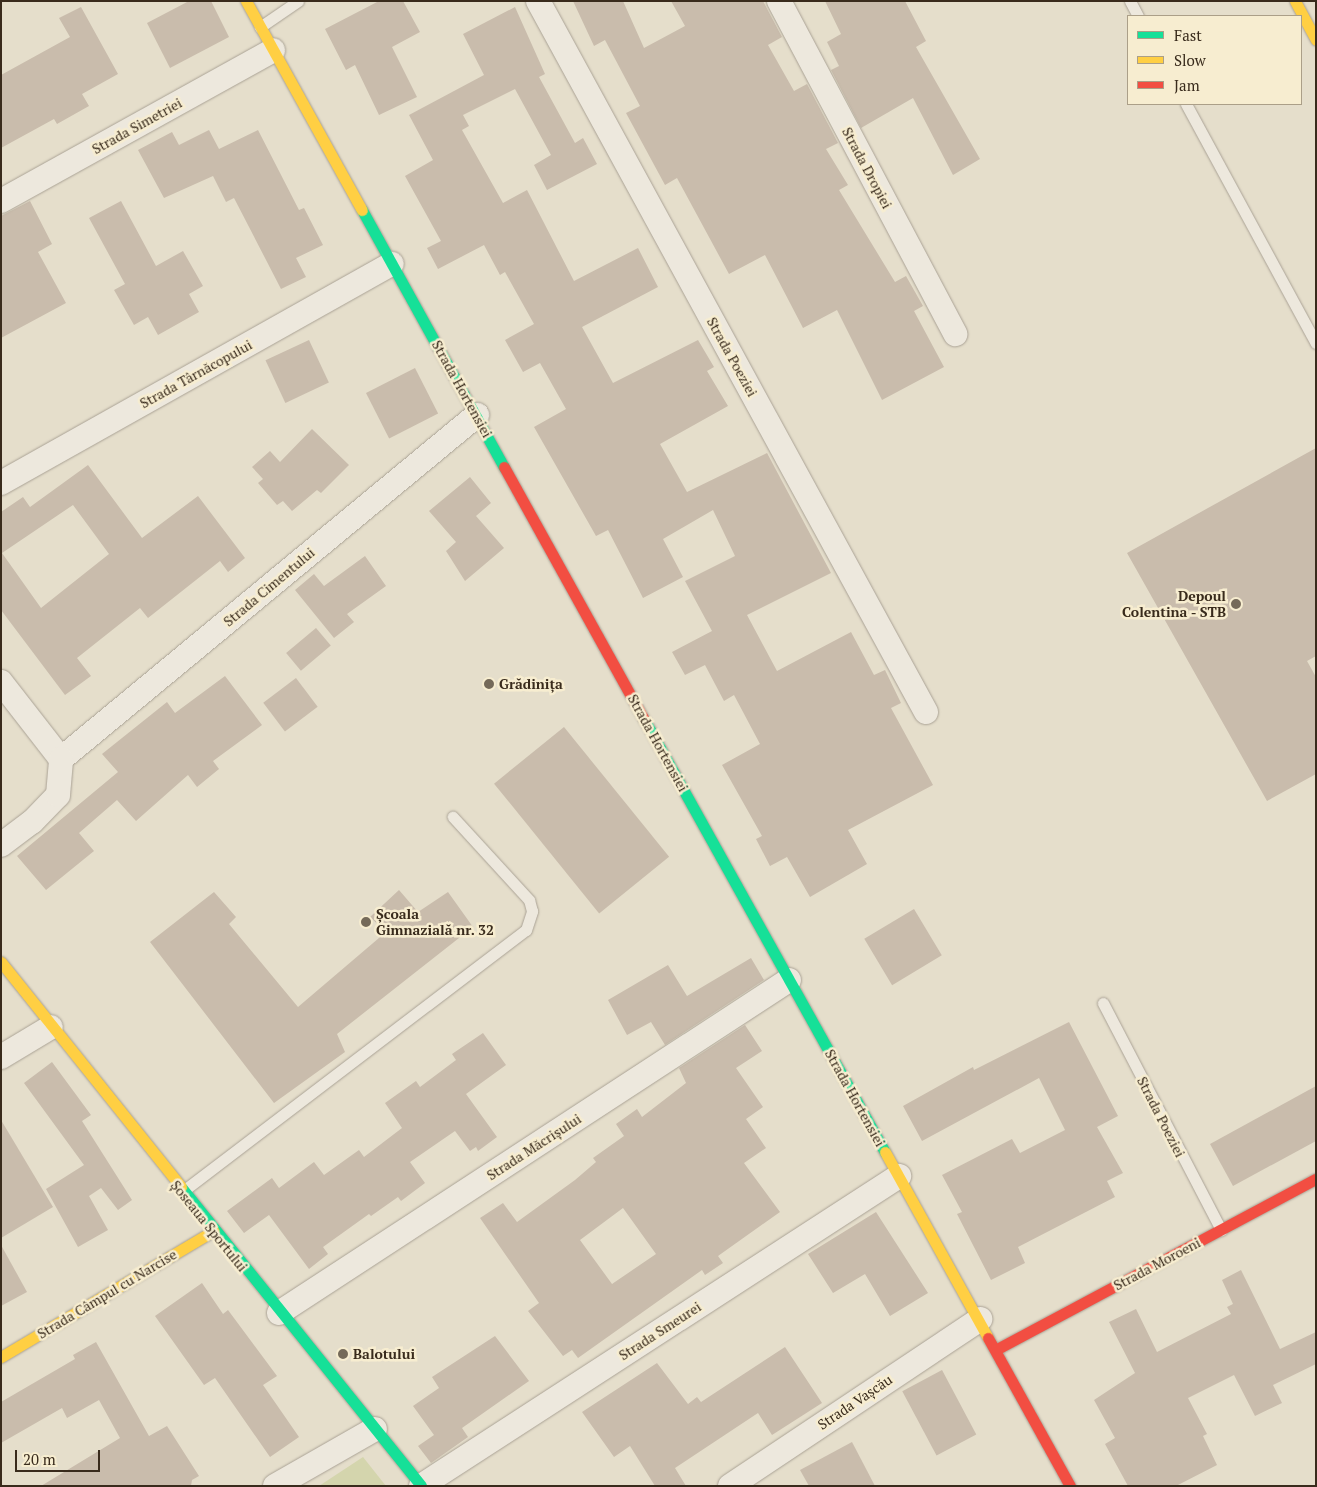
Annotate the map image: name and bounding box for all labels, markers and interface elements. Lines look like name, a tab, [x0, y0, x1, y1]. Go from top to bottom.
legend	[1127, 15, 1302, 105]
text: Fast	[1174, 25, 1202, 45]
text: Slow	[1174, 50, 1206, 70]
text: Jam	[1174, 75, 1200, 95]
street label: Strada Simetriei	[89, 94, 185, 158]
street label: Strada Dropiei	[839, 124, 895, 212]
street label: Strada Poeziei	[703, 314, 761, 400]
street label: Strada Târnăcopului	[137, 336, 255, 412]
street label: Strada Hortensiei	[428, 337, 496, 441]
street label: Strada Cimentului	[220, 544, 318, 630]
place label: Depoul Colentina - STB	[1121, 588, 1226, 620]
marker: Depoul Colentina - STB	[1230, 598, 1242, 610]
place label: Grădinița	[499, 676, 563, 692]
marker: Grădinița	[483, 678, 495, 690]
street label: Strada Hortensiei	[624, 691, 692, 795]
place label: Școala Gimnazială nr. 32	[376, 906, 494, 939]
marker: Școala Gimnazială nr. 32	[360, 916, 372, 928]
street label: Strada Hortensiei	[821, 1046, 889, 1150]
street label: Strada Poeziei	[1133, 1074, 1189, 1160]
street label: Strada Măcrișului	[484, 1110, 584, 1184]
street label: Șoseaua Sportului	[167, 1177, 251, 1275]
street label: Strada Moroeni	[1111, 1234, 1203, 1294]
street label: Strada Câmpul cu Narcise	[34, 1246, 180, 1342]
street label: Strada Smeurei	[616, 1298, 704, 1364]
place label: Balotului	[353, 1346, 415, 1362]
marker: Balotului	[337, 1348, 349, 1360]
street label: Strada Vașcău	[814, 1371, 896, 1433]
scale bar	[18, 1440, 102, 1472]
text: 20 m	[23, 1449, 56, 1469]

